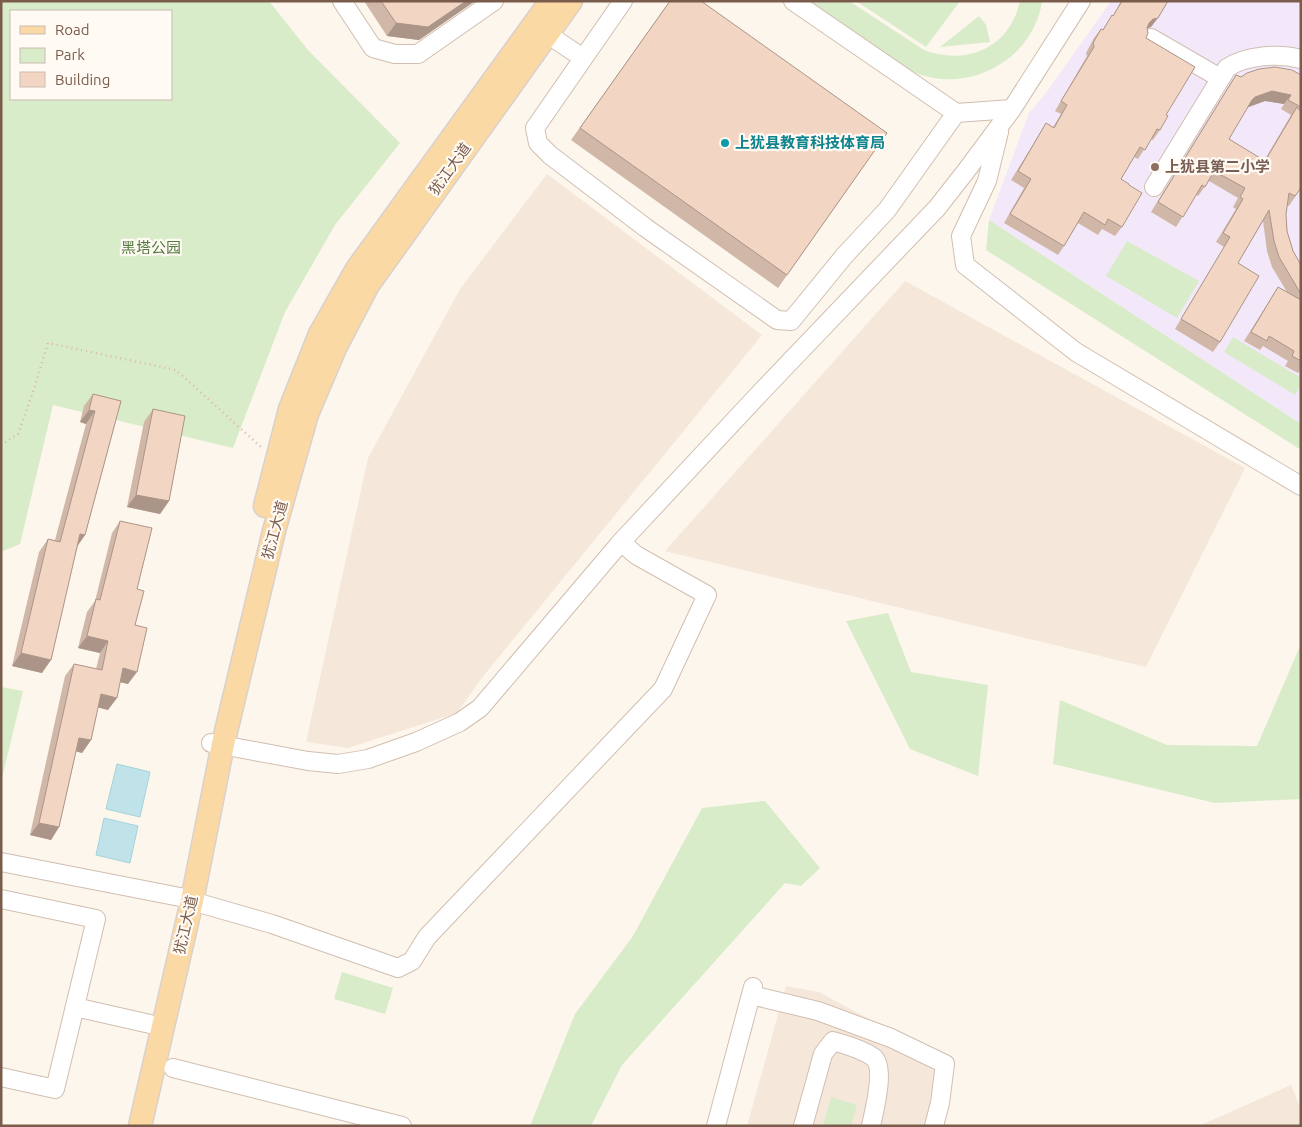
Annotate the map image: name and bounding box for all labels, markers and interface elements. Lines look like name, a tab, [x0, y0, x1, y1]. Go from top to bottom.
legend	[10, 10, 172, 100]
text: Road	[55, 21, 90, 38]
text: Park	[55, 46, 85, 63]
text: Building	[55, 71, 110, 88]
place label: 上犹县教育科技体育局	[735, 134, 885, 151]
marker: 上犹县教育科技体育局	[719, 137, 731, 149]
street label: 犹江大道	[425, 139, 474, 198]
place label: 上犹县第二小学	[1165, 158, 1270, 175]
marker: 上犹县第二小学	[1149, 161, 1161, 173]
park label: 黑塔公园	[121, 239, 181, 256]
street label: 犹江大道	[259, 499, 290, 561]
street label: 犹江大道	[170, 894, 201, 956]

